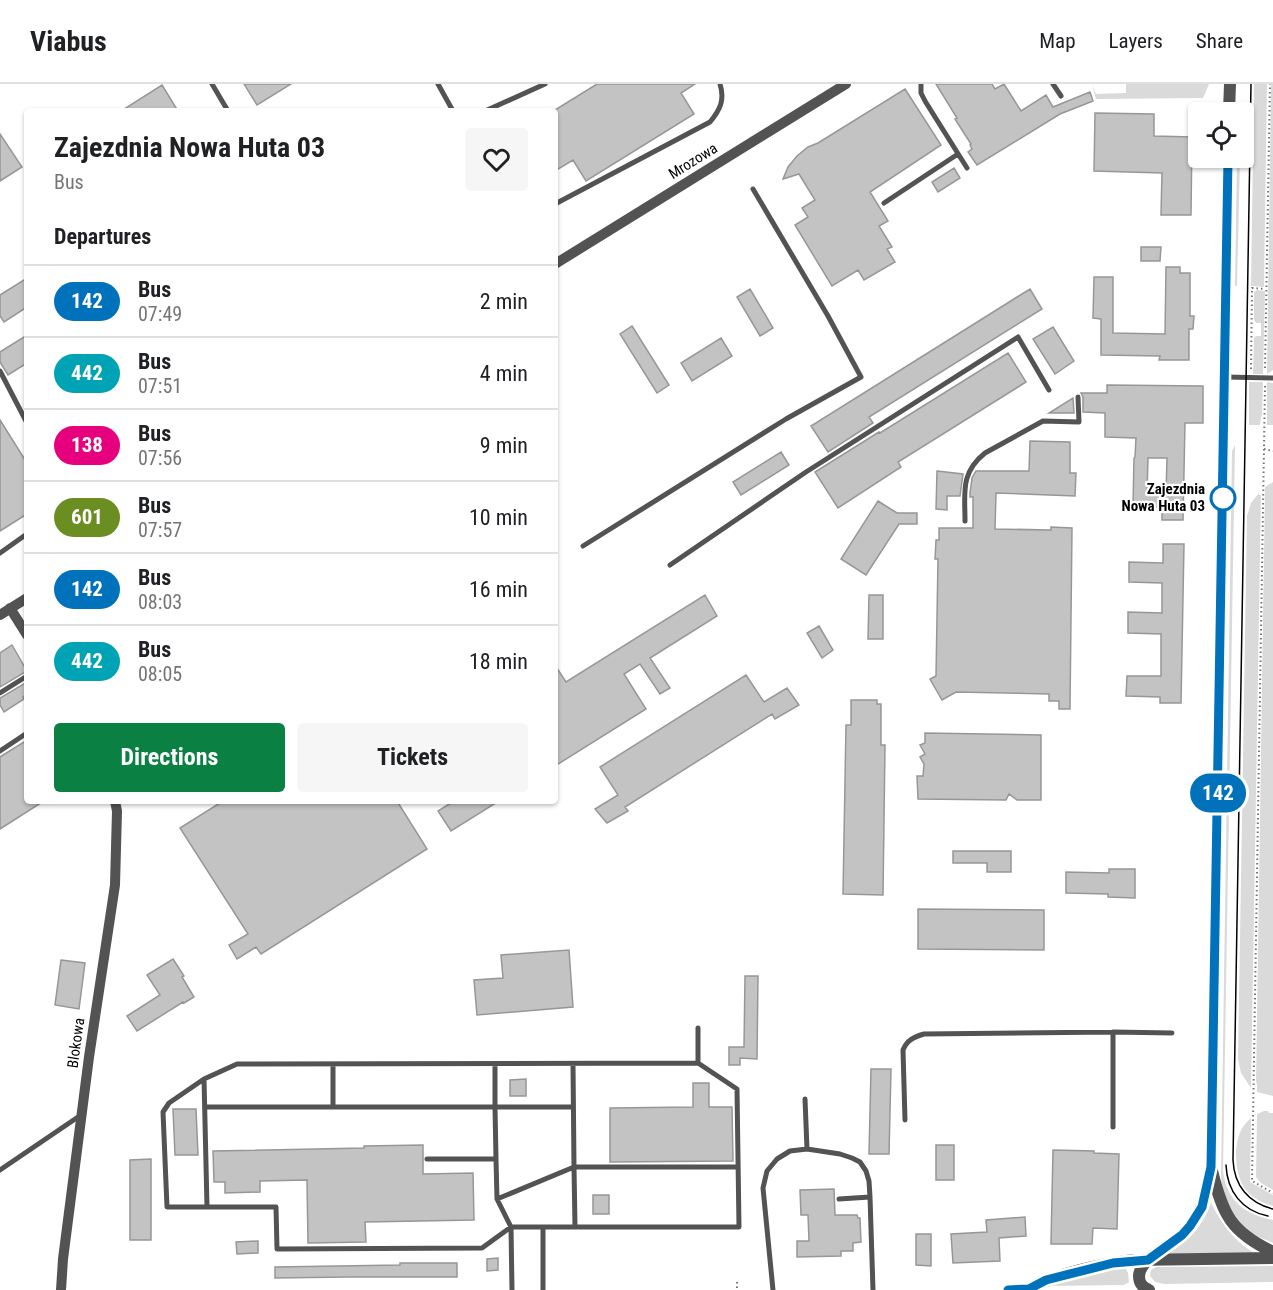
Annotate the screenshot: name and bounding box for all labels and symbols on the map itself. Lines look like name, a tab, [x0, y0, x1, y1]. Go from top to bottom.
street label: Mrozowa	[665, 139, 721, 183]
place label: Zajezdnia Nowa Huta 03	[1121, 480, 1205, 515]
marker: Zajezdnia Nowa Huta 03	[1210, 485, 1236, 511]
line badge: 142	[1184, 774, 1252, 812]
street label: Blokowa	[64, 1017, 88, 1069]

